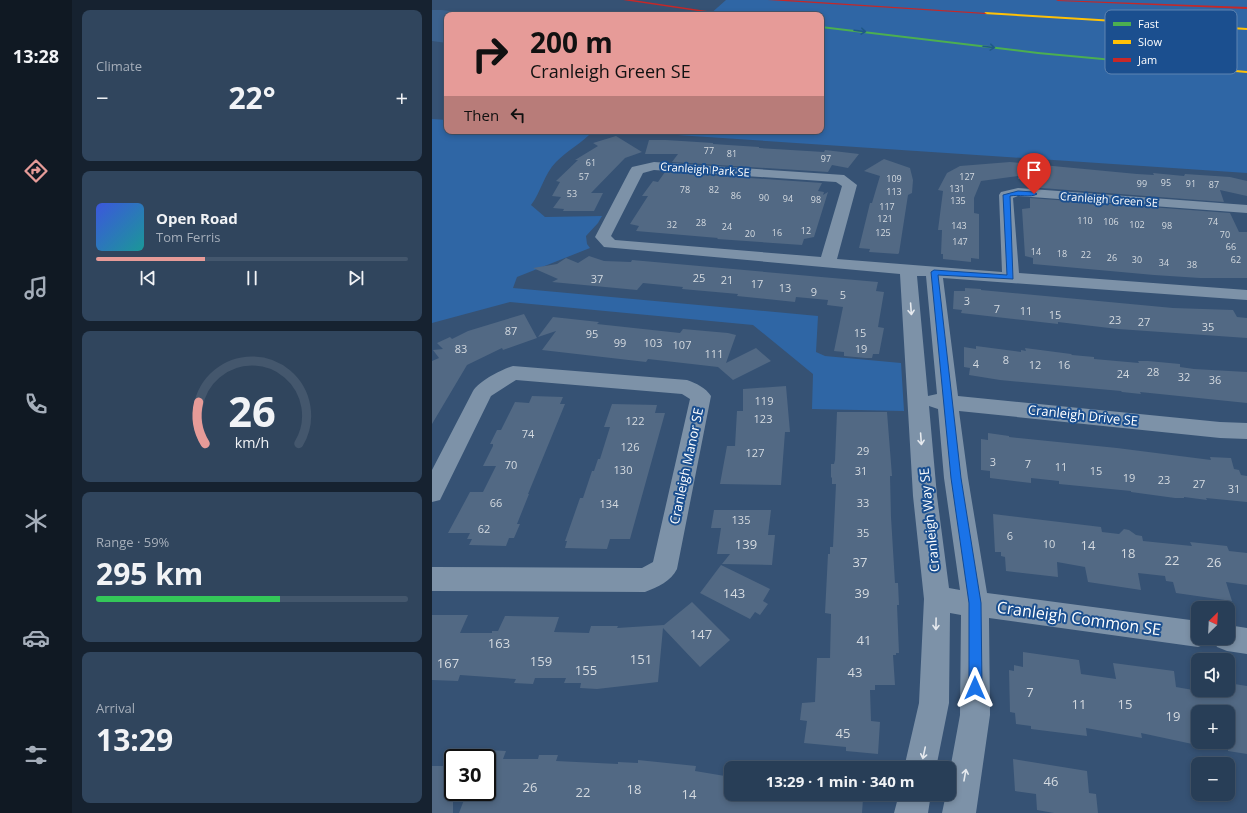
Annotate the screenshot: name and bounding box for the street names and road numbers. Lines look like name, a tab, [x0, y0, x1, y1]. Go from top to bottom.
street label: Cranleigh Park SE	[660, 158, 750, 180]
street label: Cranleigh Green SE	[1060, 188, 1158, 210]
street label: Cranleigh Drive SE	[1027, 400, 1139, 430]
street label: Cranleigh Manor SE	[665, 406, 707, 526]
street label: Cranleigh Way SE	[915, 467, 943, 573]
street label: Cranleigh Common SE	[995, 596, 1163, 640]

